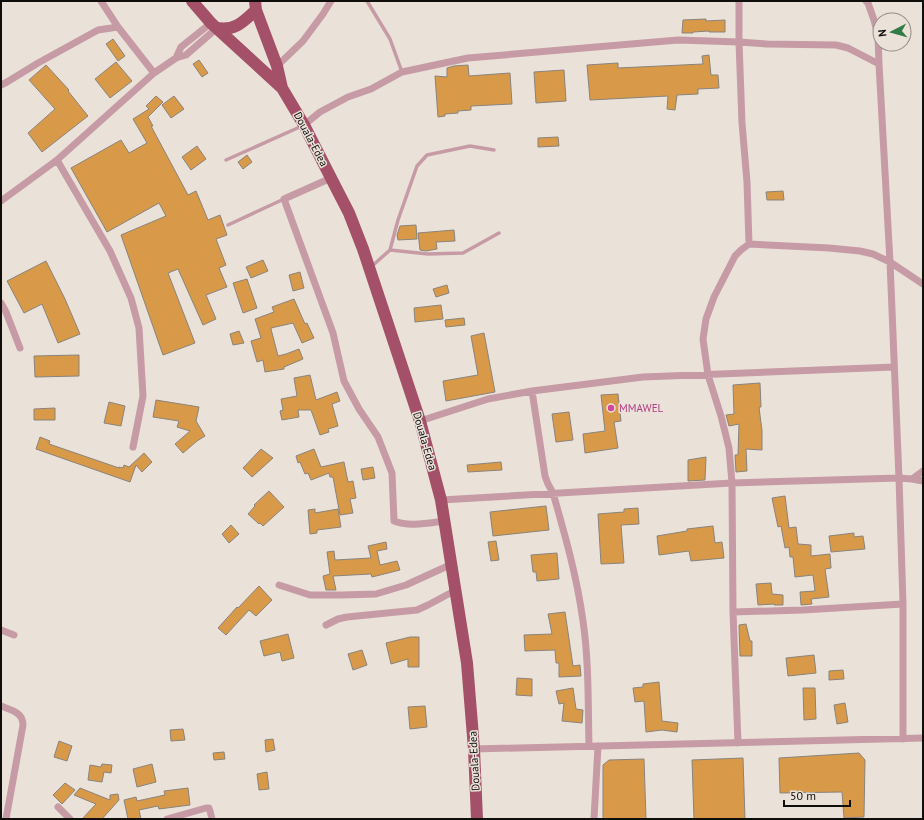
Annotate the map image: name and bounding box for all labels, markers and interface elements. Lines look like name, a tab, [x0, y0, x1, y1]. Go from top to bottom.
north arrow	[872, 12, 912, 52]
text: N	[875, 29, 889, 37]
street label: Douala-Edea	[291, 109, 331, 169]
place label: MMAWEL	[619, 401, 664, 415]
marker: MMAWEL	[606, 403, 616, 413]
street label: Douala-Edea	[410, 410, 440, 472]
street label: Douala-Edea	[465, 731, 483, 791]
scale bar	[784, 782, 850, 808]
text: 50 m	[790, 788, 816, 803]

